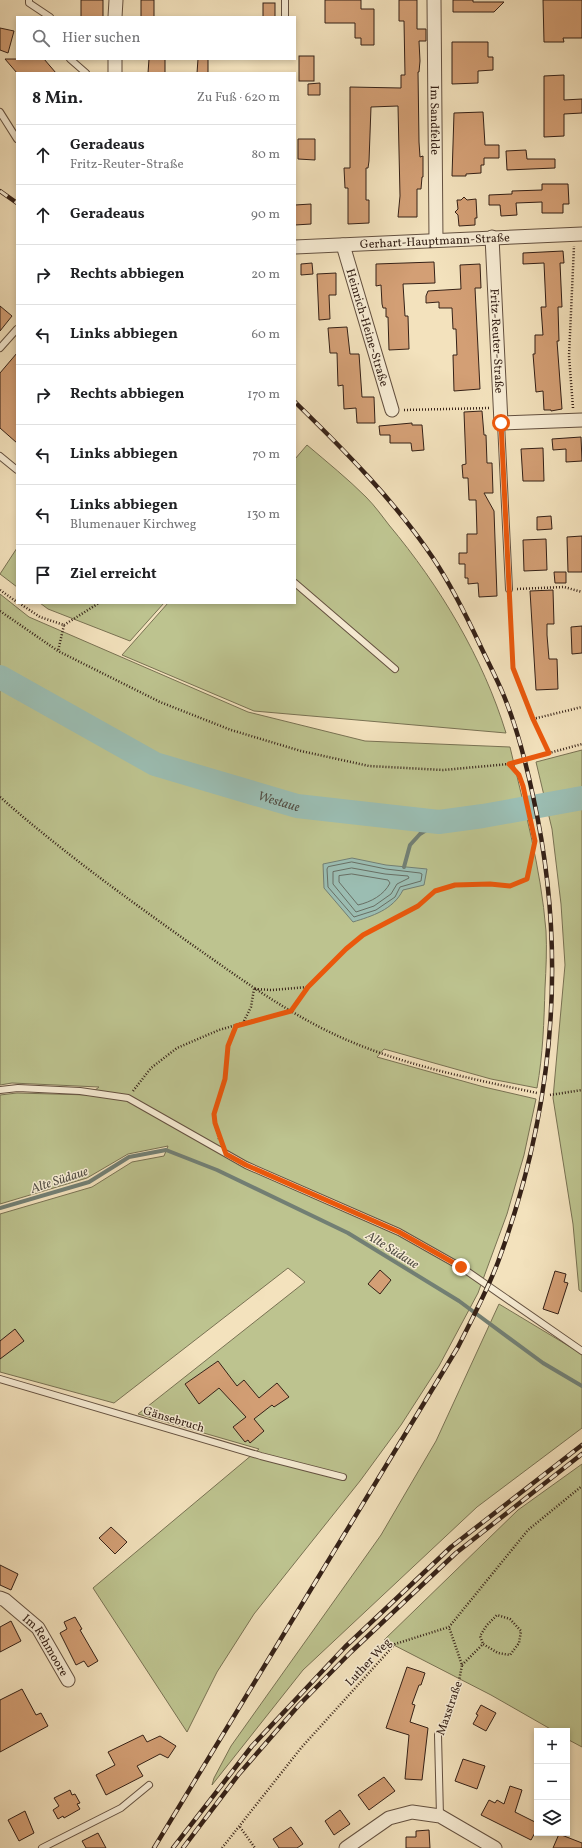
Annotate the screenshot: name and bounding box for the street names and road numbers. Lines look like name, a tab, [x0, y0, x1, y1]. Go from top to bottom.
street label: Im Sandfelde	[426, 85, 442, 155]
street label: Gerhart-Hauptmann-Straße	[360, 230, 510, 253]
street label: Heinrich-Heine-Straße	[341, 267, 392, 389]
street label: Fritz-Reuter-Straße	[485, 288, 507, 394]
street label: Gänsebruch	[141, 1403, 206, 1437]
street label: Im Rehmoore	[19, 1611, 71, 1680]
street label: Luther Weg	[342, 1635, 395, 1690]
street label: Maxstraße	[433, 1679, 467, 1738]

